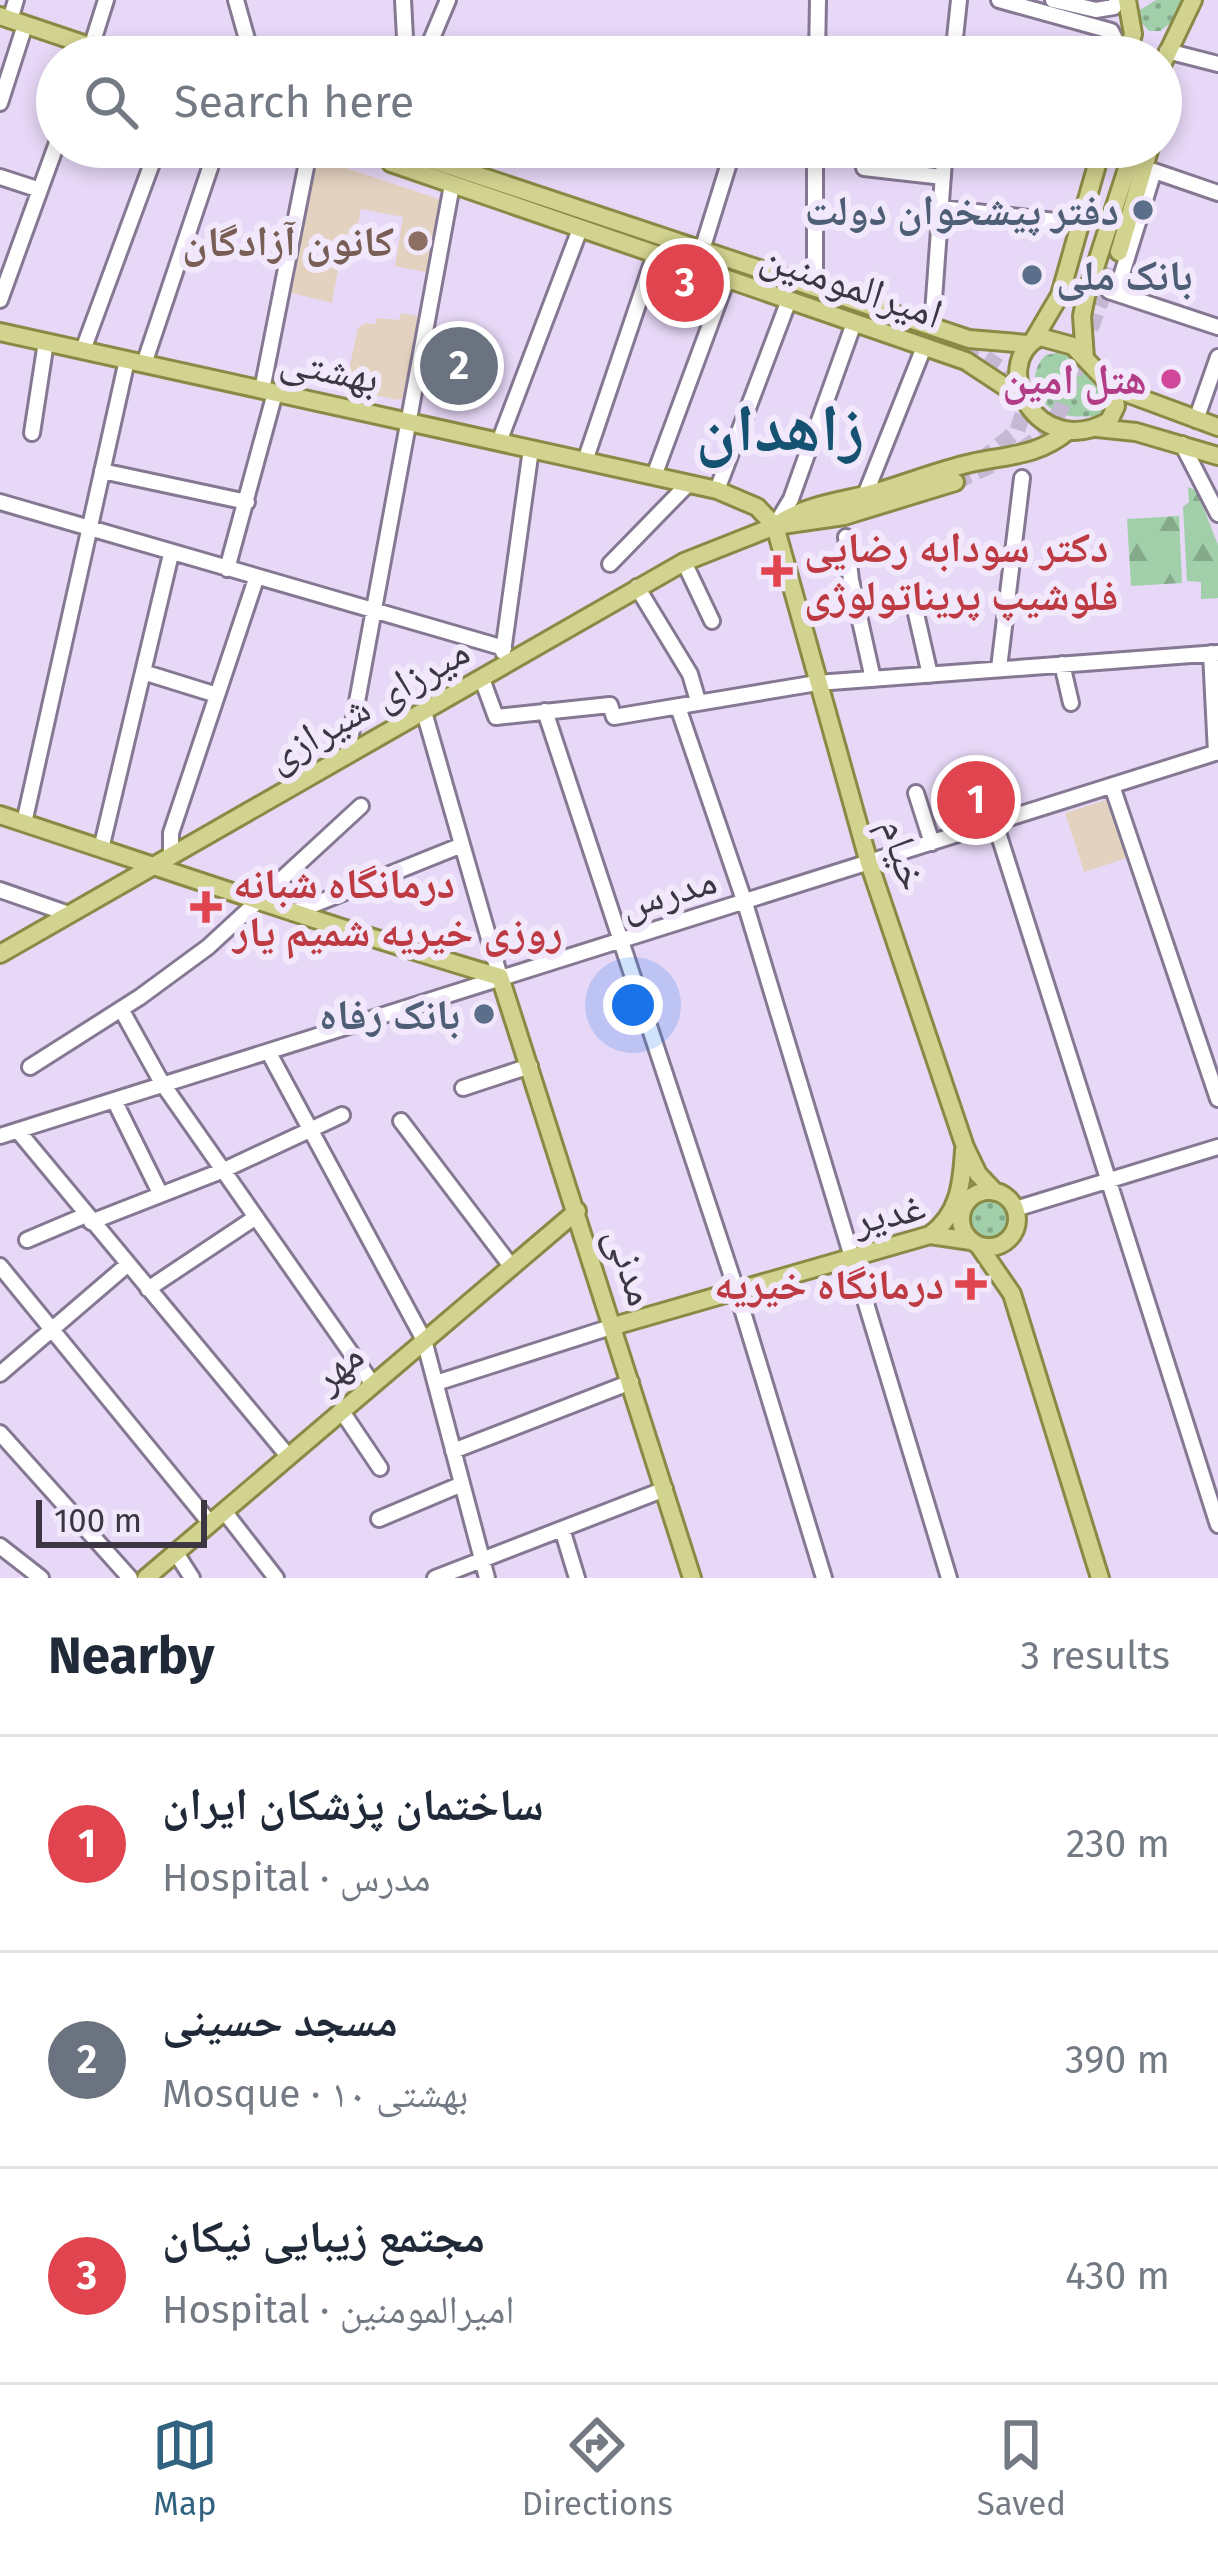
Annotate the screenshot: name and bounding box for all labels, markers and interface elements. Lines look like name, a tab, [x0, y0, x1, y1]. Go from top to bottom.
search box	[36, 36, 1182, 168]
icon: search	[78, 69, 144, 135]
text: Search here	[174, 75, 414, 129]
place label: دفتر پیشخوان دولت	[804, 186, 1119, 236]
marker: دفتر پیشخوان دولت	[1130, 197, 1156, 223]
place label: کانون آزادگان	[182, 217, 394, 267]
marker: کانون آزادگان	[405, 228, 431, 254]
street label: امیرالمومنین	[755, 231, 949, 339]
pin: 3	[646, 238, 724, 328]
place label: بانک ملی	[1056, 251, 1193, 301]
marker: بانک ملی	[1019, 262, 1045, 288]
pin: 2	[420, 321, 498, 411]
street label: بهشتی	[276, 334, 384, 404]
place label: هتل امین	[1002, 355, 1147, 405]
marker: هتل امین	[1158, 366, 1184, 392]
district label: زاهدان	[696, 389, 864, 468]
place label: دکتر سودابه رضایی فلوشیپ پریناتولوژی	[804, 523, 1118, 621]
marker: دکتر سودابه رضایی فلوشیپ پریناتولوژی	[761, 555, 793, 587]
street label: میرزای شیرازی	[257, 626, 478, 782]
pin: 1	[937, 755, 1015, 845]
street label: خیام	[867, 812, 939, 897]
street label: مدرس	[614, 854, 722, 929]
place label: درمانگاه شبانه روزی خیریه شمیم یار	[231, 859, 563, 959]
marker: درمانگاه شبانه روزی خیریه شمیم یار	[190, 891, 222, 923]
your location	[603, 975, 663, 1035]
place label: بانک رفاه	[319, 990, 460, 1040]
marker: بانک رفاه	[471, 1001, 497, 1027]
street label: غدیر	[848, 1181, 930, 1245]
street label: مدنی	[595, 1221, 667, 1312]
place label: درمانگاه خیریه	[714, 1260, 944, 1310]
marker: درمانگاه خیریه	[955, 1268, 987, 1300]
street label: مهر	[301, 1331, 374, 1403]
scale bar	[36, 1494, 207, 1547]
text: 100 m	[54, 1501, 142, 1541]
text: Nearby	[48, 1625, 214, 1687]
text: 3 results	[1020, 1633, 1170, 1679]
text: ساختمان پزشکان ایران	[162, 1778, 544, 1832]
text: 1	[78, 1821, 96, 1867]
text: 230 m	[1066, 1821, 1170, 1867]
text: Hospital · مدرس	[162, 1855, 431, 1901]
text: مسجد حسینی	[162, 1994, 398, 2048]
text: 2	[77, 2037, 97, 2083]
text: 390 m	[1065, 2037, 1170, 2083]
text: Mosque · بهشتی ۱۰	[162, 2071, 468, 2117]
text: مجتمع زیبایی نیکان	[162, 2210, 485, 2264]
text: 3	[77, 2253, 97, 2299]
text: 430 m	[1065, 2253, 1170, 2299]
text: Hospital · امیرالمومنین	[162, 2287, 515, 2333]
tab: Map	[152, 2412, 218, 2524]
tab: Directions	[522, 2412, 673, 2524]
tab: Saved	[977, 2412, 1066, 2524]

